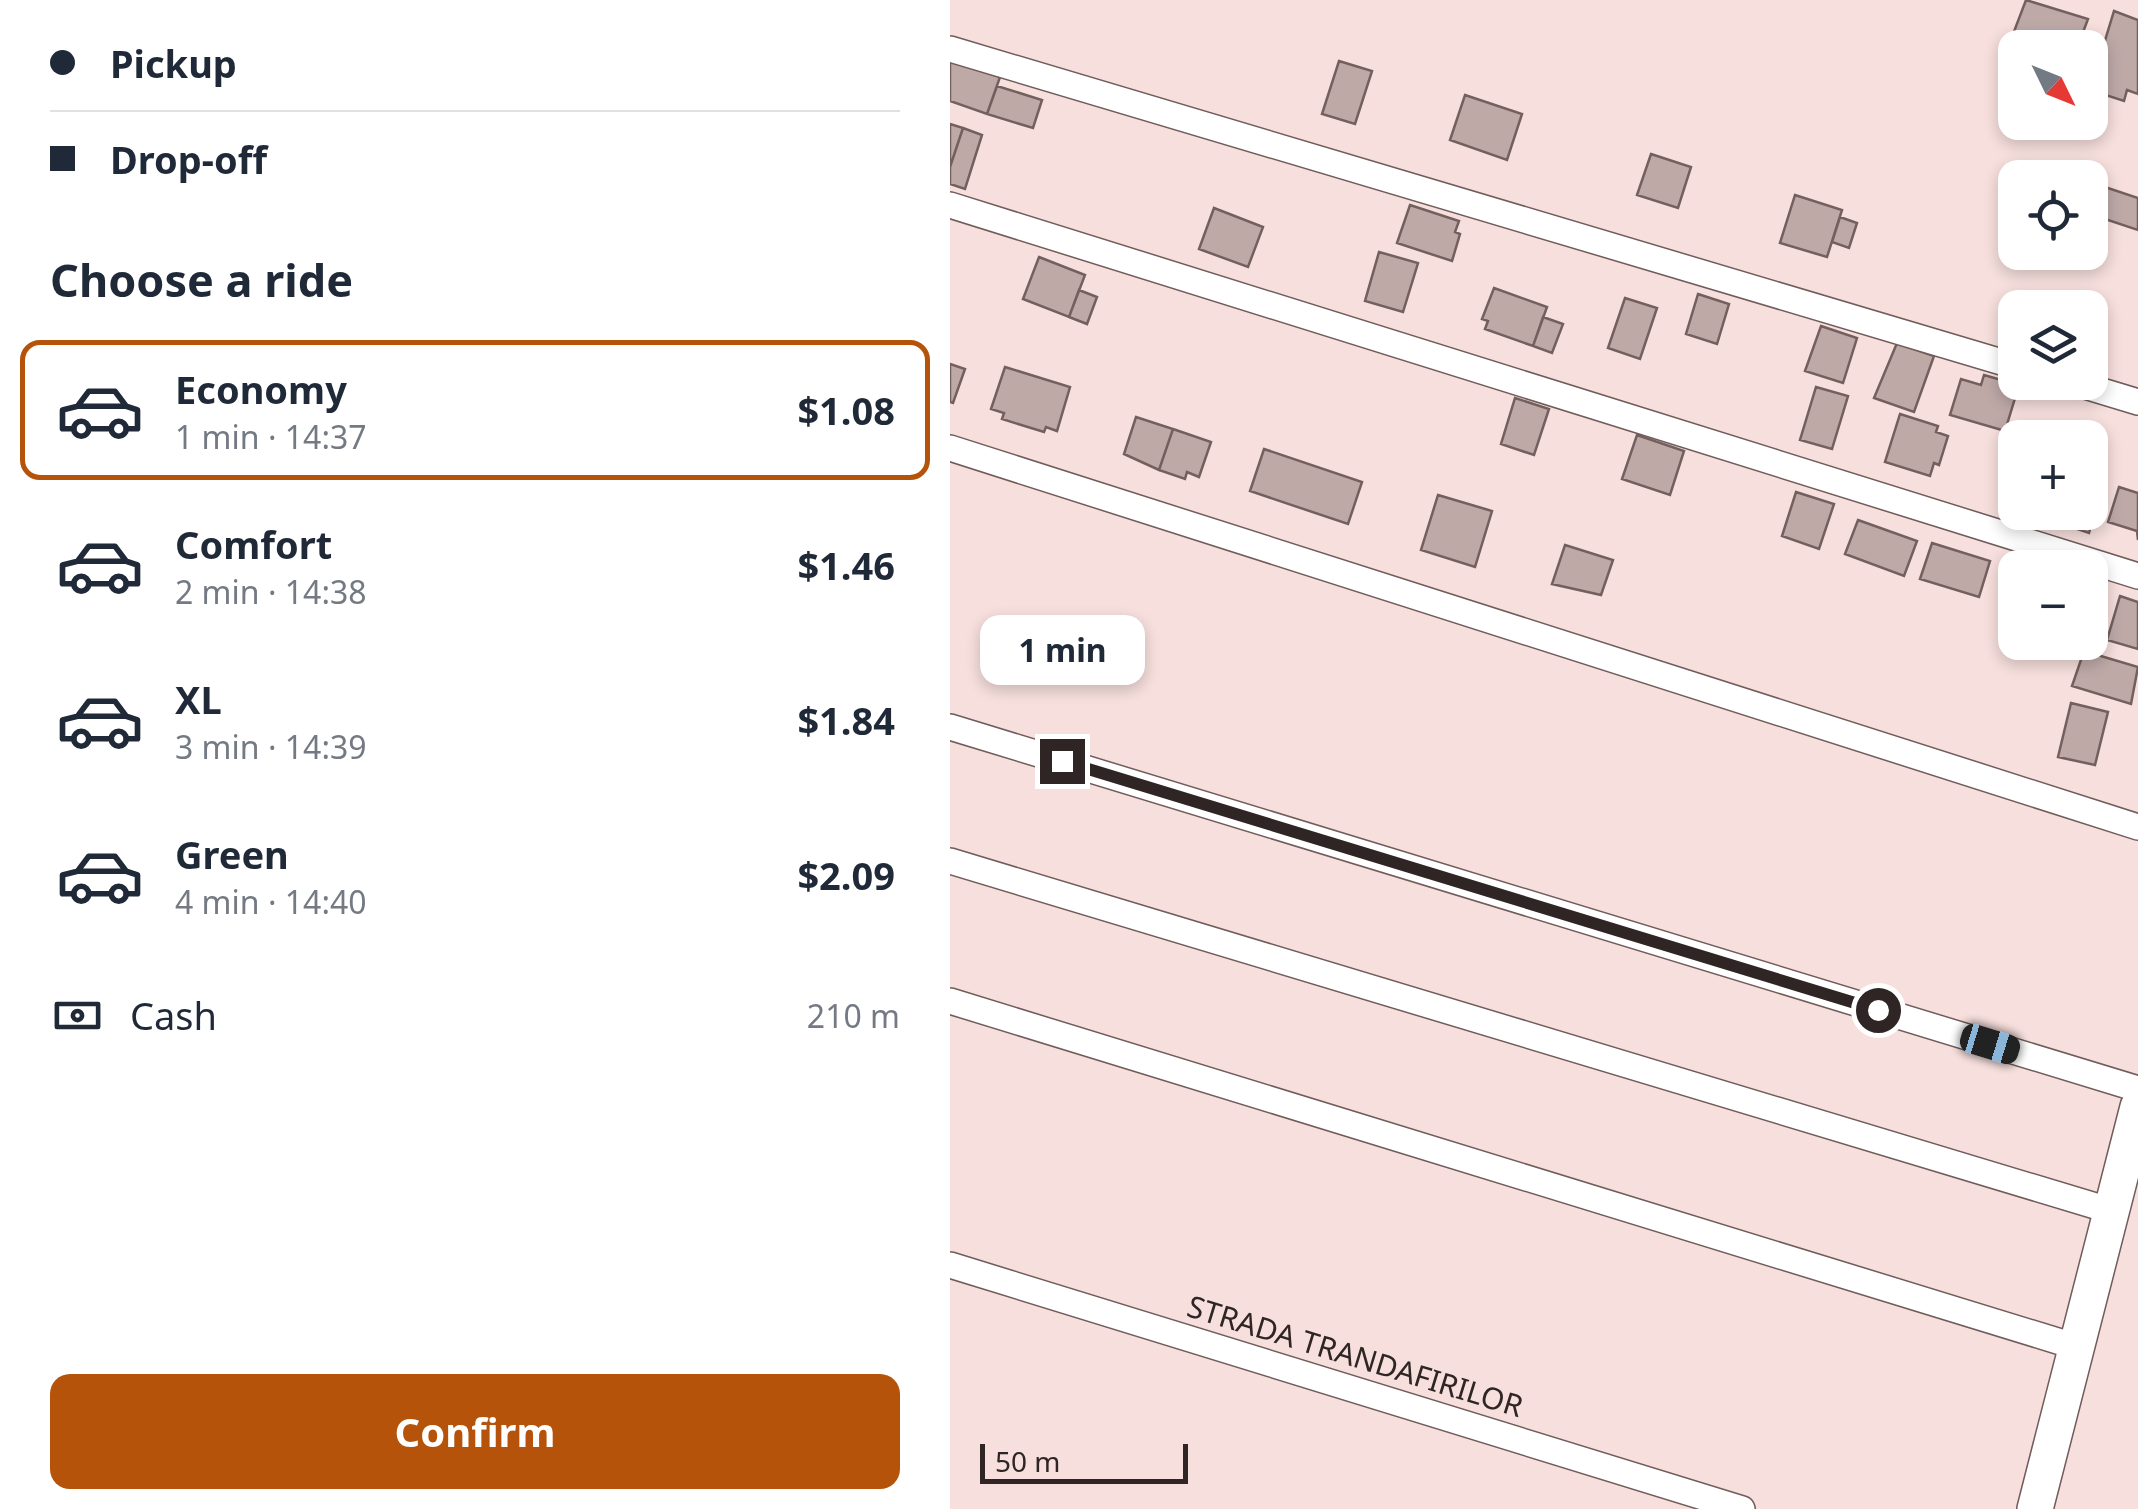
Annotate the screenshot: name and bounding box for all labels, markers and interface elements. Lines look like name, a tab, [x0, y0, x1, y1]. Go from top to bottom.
north arrow	[1998, 30, 2108, 140]
map controls	[1998, 30, 2108, 660]
text: Pickup	[110, 37, 237, 89]
text: Drop-off	[110, 133, 267, 185]
button: locate	[1998, 160, 2108, 270]
text: Choose a ride	[50, 249, 353, 310]
button: layers	[1998, 290, 2108, 400]
text: Economy	[175, 363, 347, 415]
icon: car	[55, 365, 145, 455]
text: $1.08	[797, 384, 895, 436]
text: 1 min · 14:37	[175, 415, 367, 458]
button: +	[1998, 420, 2108, 530]
text: Comfort	[175, 518, 332, 570]
icon: car	[55, 520, 145, 610]
text: $1.46	[797, 539, 895, 591]
button: −	[1998, 550, 2108, 660]
text: 2 min · 14:38	[175, 570, 367, 613]
callout: 1 min	[979, 616, 1144, 686]
text: 1 min	[1018, 628, 1107, 671]
text: XL	[175, 673, 222, 725]
icon: car	[55, 675, 145, 765]
text: $1.84	[797, 694, 895, 746]
text: 3 min · 14:39	[175, 725, 367, 768]
route end	[1040, 739, 1085, 784]
text: Green	[175, 828, 289, 880]
icon: car	[55, 830, 145, 920]
text: $2.09	[797, 849, 895, 901]
text: 4 min · 14:40	[175, 880, 367, 923]
icon: cash	[50, 988, 105, 1043]
route start	[1856, 988, 1901, 1033]
text: Cash	[130, 989, 217, 1041]
text: 210 m	[807, 994, 900, 1037]
car	[1957, 1021, 2023, 1067]
street label: STRADA TRANDAFIRILOR	[1183, 1285, 1529, 1426]
button: Confirm	[50, 1374, 900, 1489]
scale bar	[980, 1439, 1188, 1484]
text: 50 m	[995, 1442, 1061, 1480]

